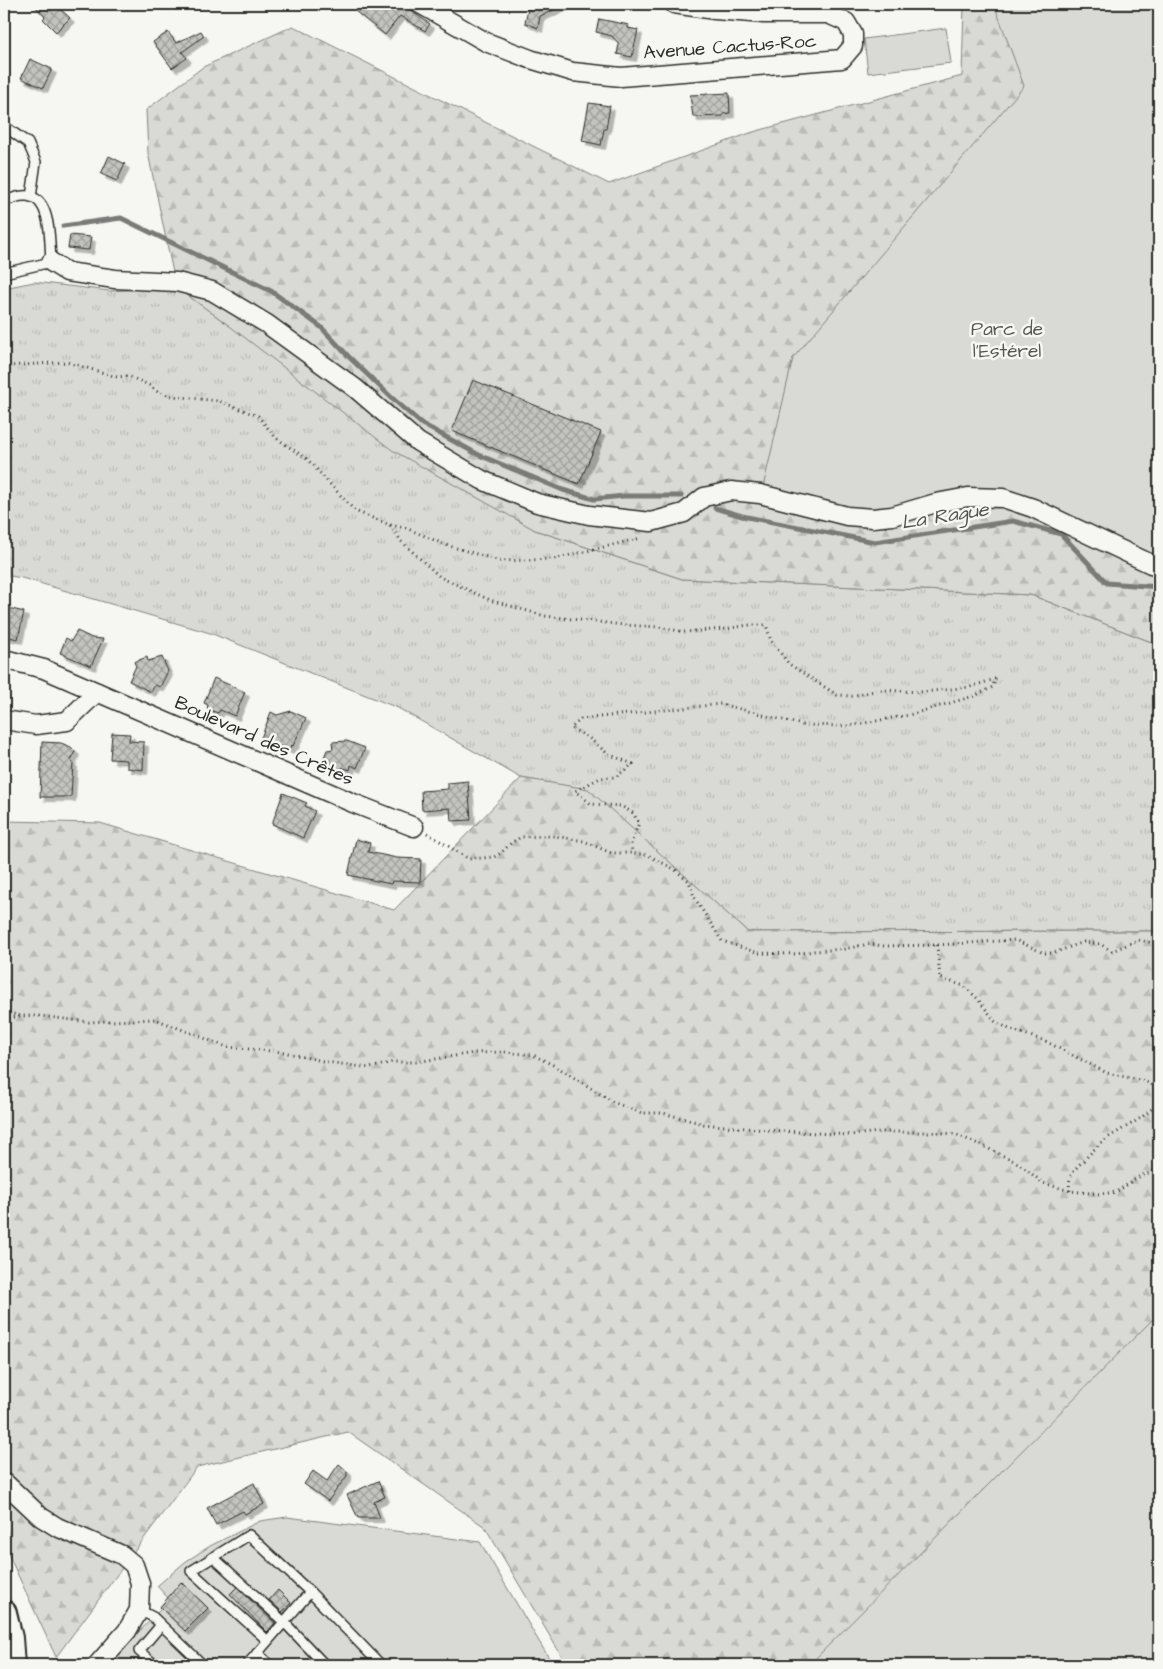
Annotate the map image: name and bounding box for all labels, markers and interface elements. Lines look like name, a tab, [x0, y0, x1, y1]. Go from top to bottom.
street label: Avenue Cactus-Roc	[643, 27, 817, 67]
park label: Parc de l'Estérel	[971, 316, 1043, 365]
water label: La Rague	[899, 495, 992, 538]
street label: Boulevard des Crêtes	[170, 689, 358, 793]

